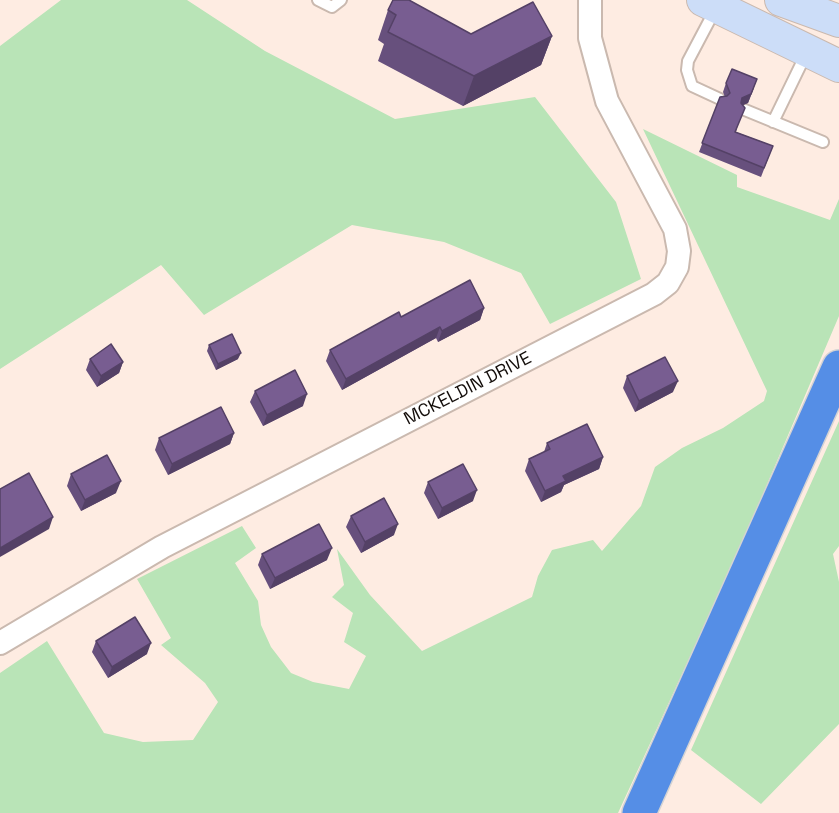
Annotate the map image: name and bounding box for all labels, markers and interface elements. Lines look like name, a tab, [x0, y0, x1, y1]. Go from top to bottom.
street label: MCKELDIN DRIVE	[401, 348, 535, 430]

